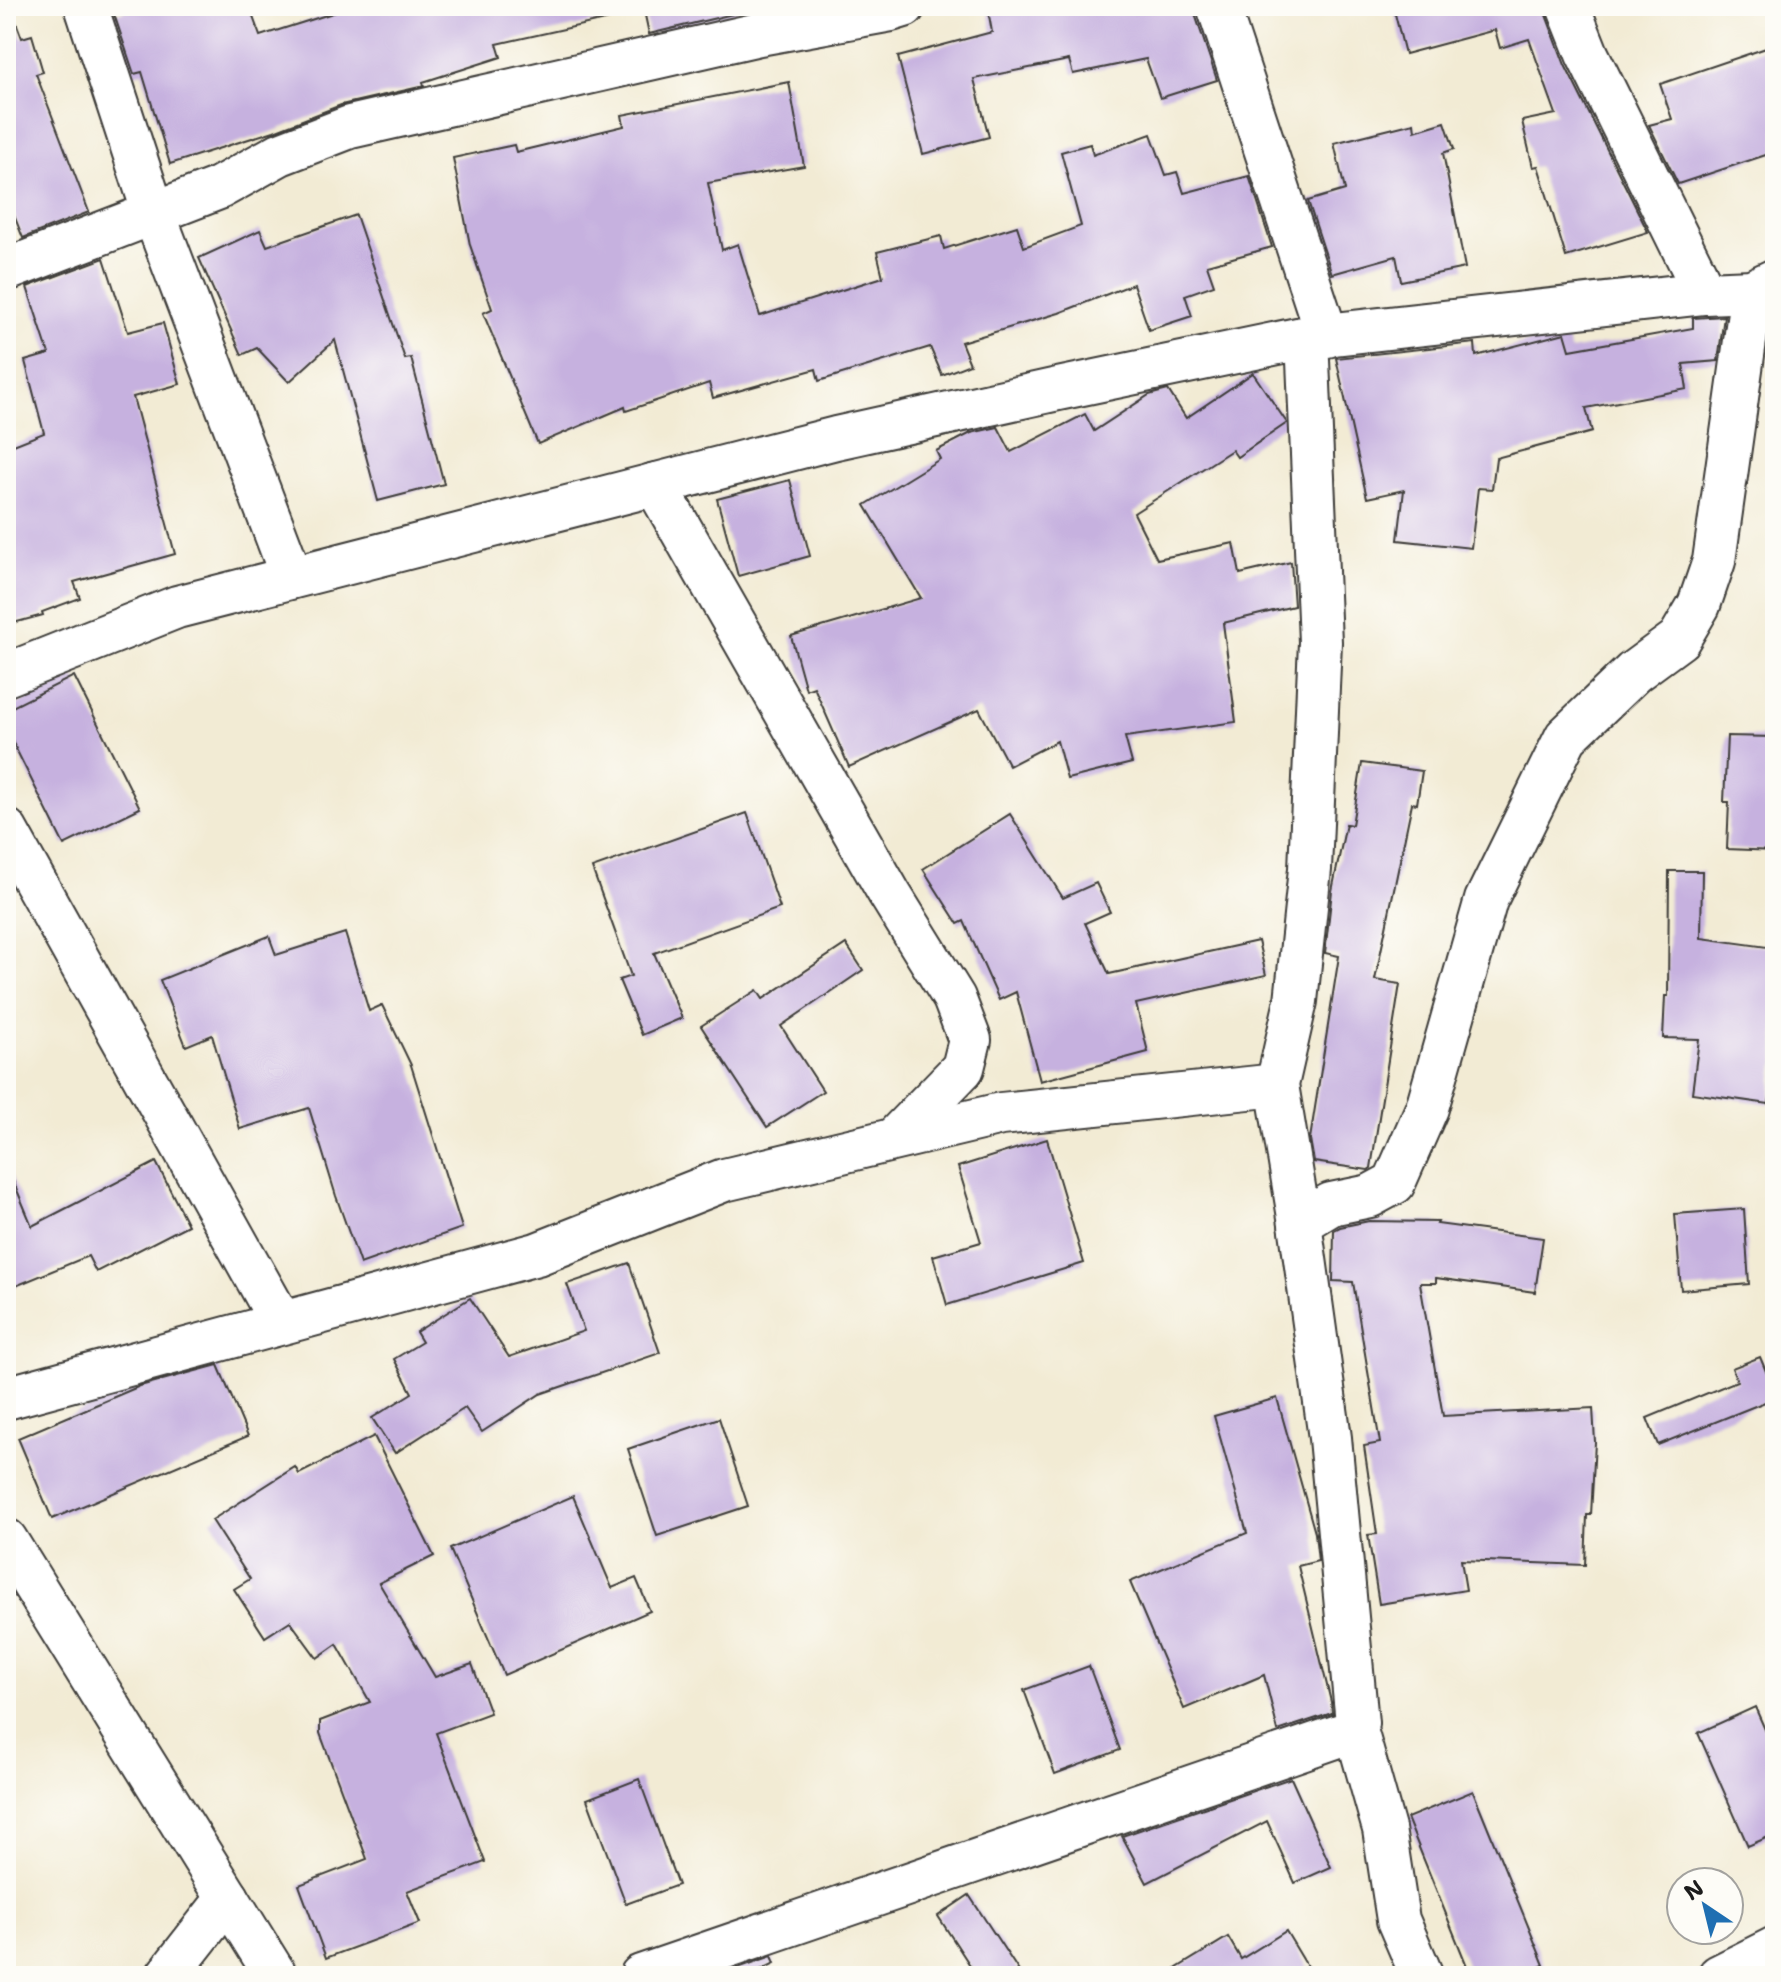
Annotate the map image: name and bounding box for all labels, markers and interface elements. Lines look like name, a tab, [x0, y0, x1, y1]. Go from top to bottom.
north arrow	[1665, 1866, 1745, 1946]
text: N	[1678, 1873, 1709, 1907]

